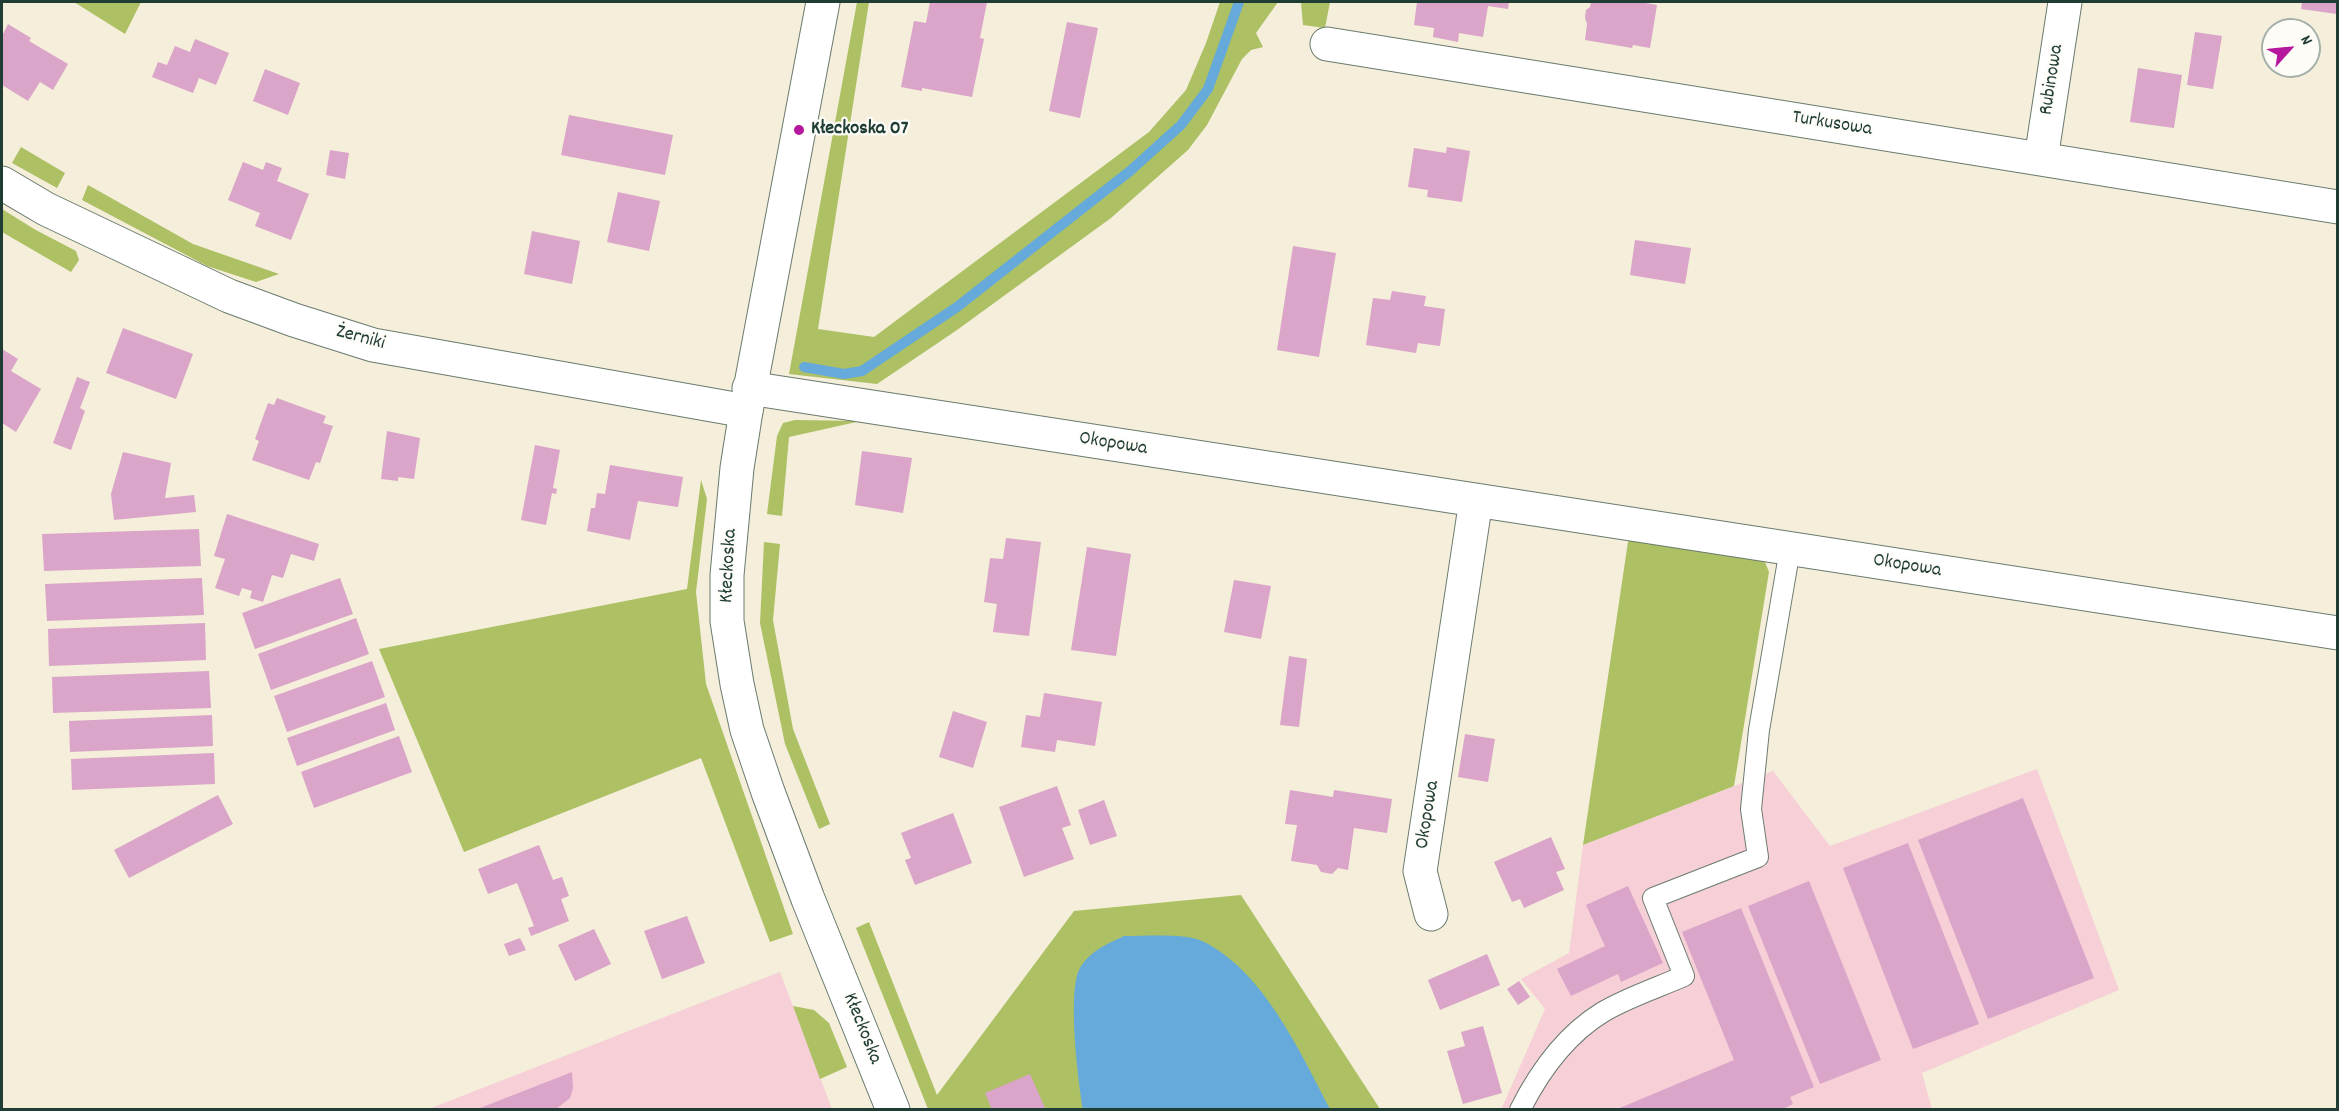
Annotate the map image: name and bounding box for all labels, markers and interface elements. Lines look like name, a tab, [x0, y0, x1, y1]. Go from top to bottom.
north arrow	[2261, 18, 2321, 78]
text: N	[2294, 32, 2318, 49]
street label: Rubinowa	[2036, 43, 2070, 117]
street label: Turkusowa	[1790, 107, 1874, 143]
place label: Kłeckoska 07	[811, 118, 908, 142]
marker: Kłeckoska 07	[792, 123, 806, 137]
street label: Żerniki	[333, 321, 387, 357]
street label: Okopowa	[1077, 428, 1149, 462]
street label: Kłeckoska	[716, 528, 744, 604]
street label: Okopowa	[1871, 550, 1943, 584]
street label: Okopowa	[1412, 779, 1446, 851]
street label: Kłeckoska	[836, 990, 886, 1068]

